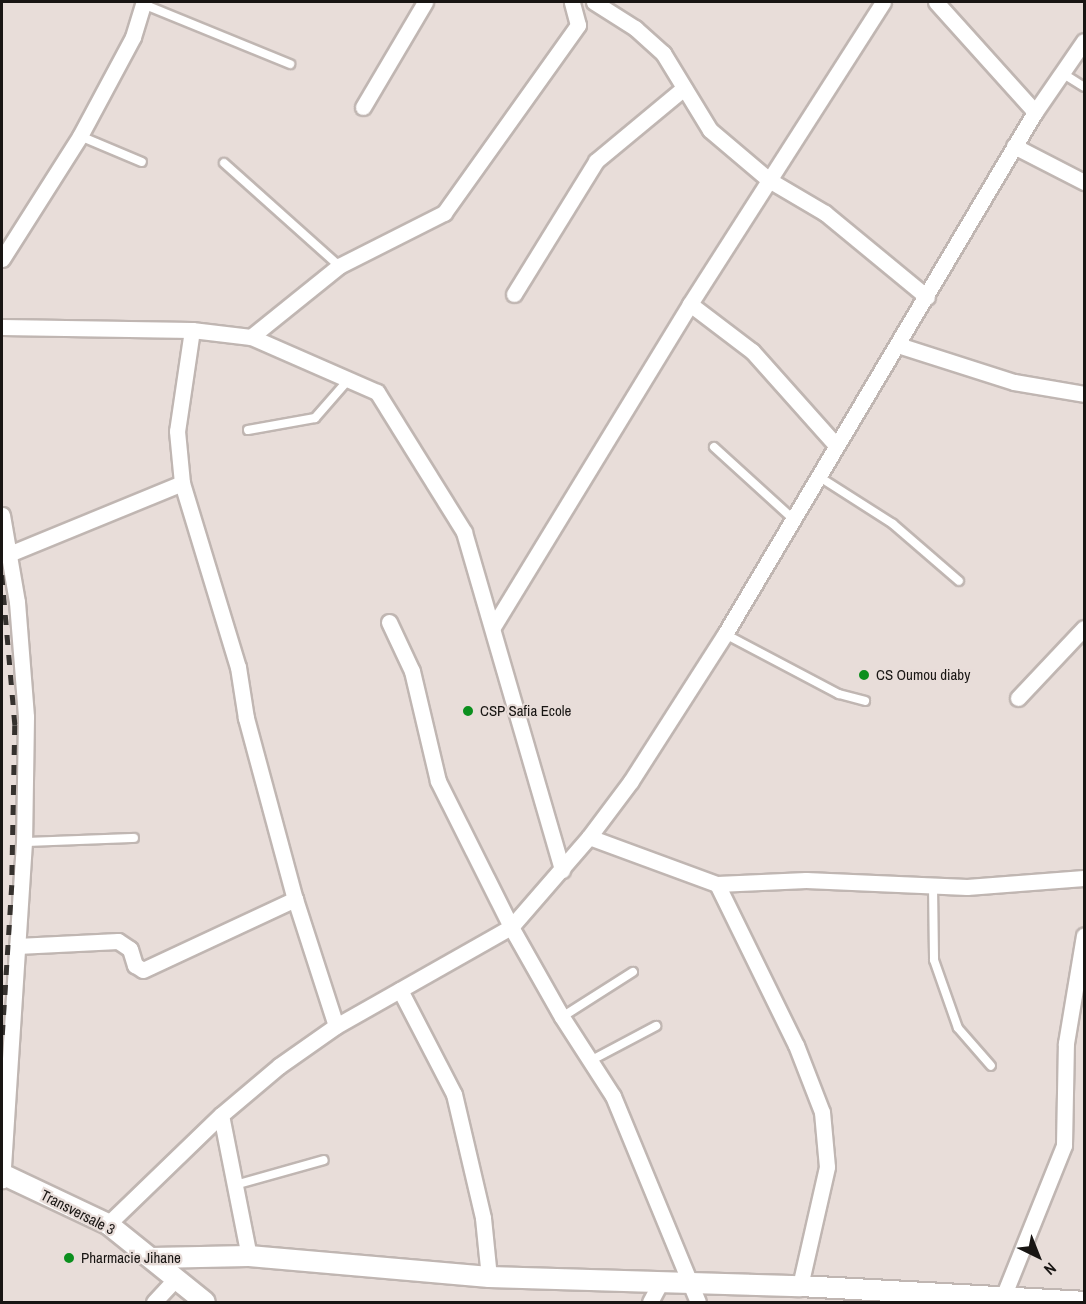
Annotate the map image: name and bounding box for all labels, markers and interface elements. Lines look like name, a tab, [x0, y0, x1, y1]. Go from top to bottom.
place label: CS Oumou diaby	[876, 666, 970, 684]
marker: CS Oumou diaby	[857, 668, 871, 682]
place label: CSP Safia Ecole	[480, 702, 572, 720]
marker: CSP Safia Ecole	[461, 704, 475, 718]
street label: Transversale 3	[38, 1186, 118, 1238]
north arrow	[1008, 1226, 1068, 1286]
place label: Pharmacie Jihane	[81, 1249, 181, 1267]
marker: Pharmacie Jihane	[62, 1251, 76, 1265]
text: N	[1039, 1258, 1061, 1280]

